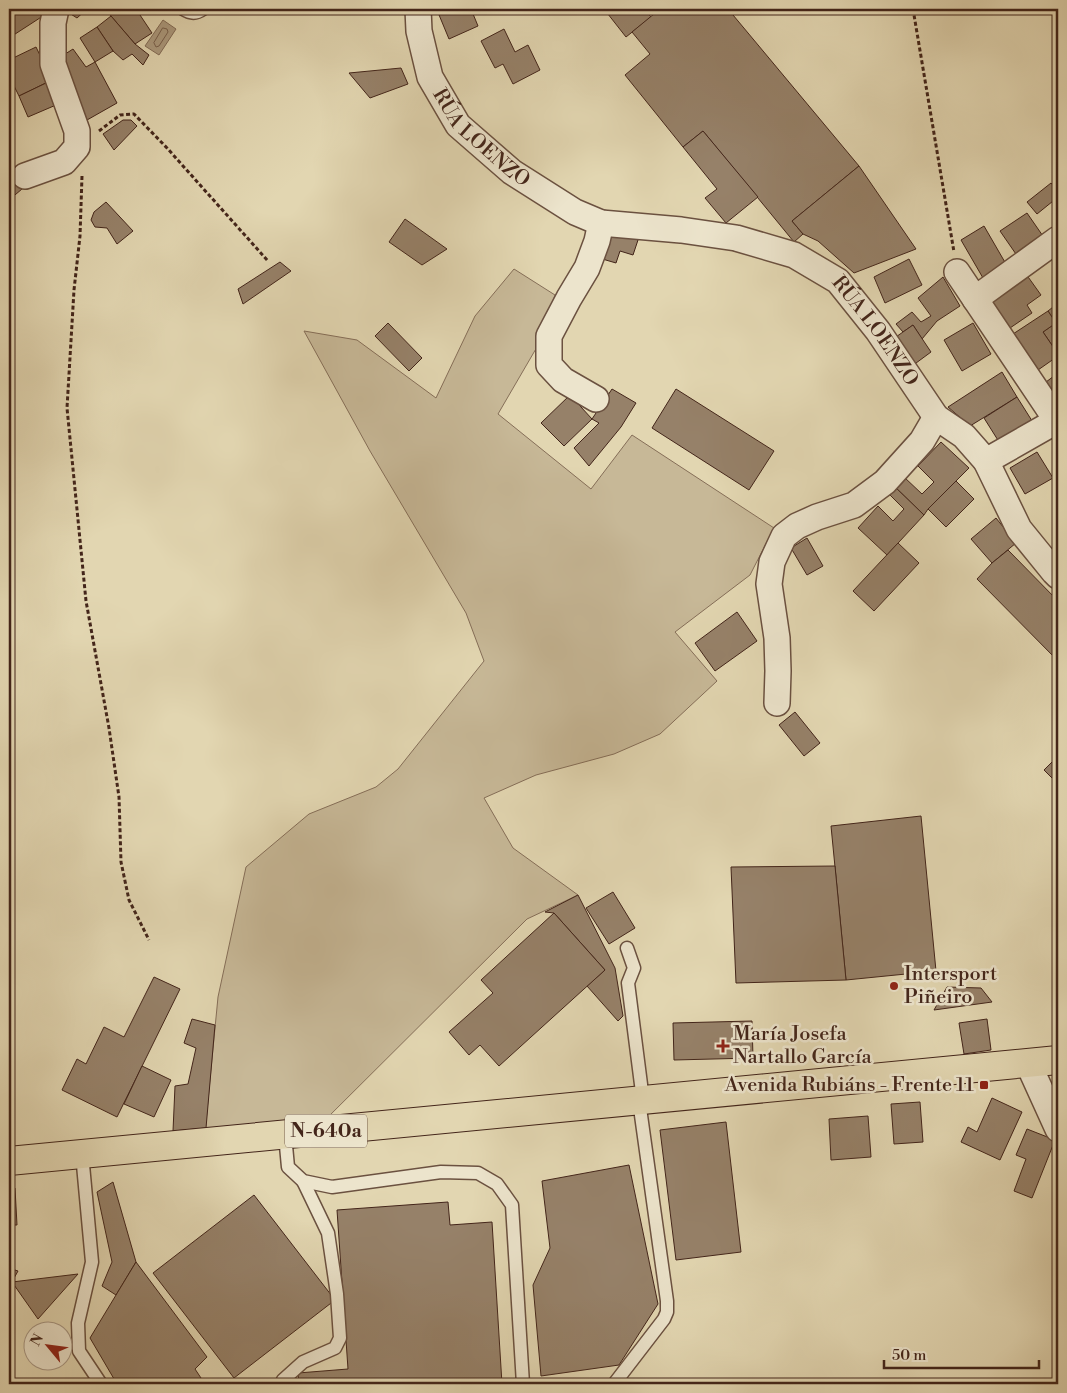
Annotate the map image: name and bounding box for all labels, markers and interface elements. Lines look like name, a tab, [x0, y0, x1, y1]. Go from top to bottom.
street label: RÚA LOENZO	[427, 84, 535, 193]
street label: RÚA LOENZO	[826, 271, 924, 391]
place label: Intersport Piñeiro	[904, 962, 997, 1010]
marker: Intersport Piñeiro	[888, 980, 900, 992]
place label: María Josefa Nartallo García	[733, 1022, 873, 1070]
marker: María Josefa Nartallo García	[717, 1040, 729, 1052]
place label: Avenida Rubiáns - Frente 11	[724, 1073, 974, 1098]
marker: Avenida Rubiáns - Frente 11	[978, 1079, 990, 1091]
road number: N-640a	[285, 1114, 367, 1148]
north arrow	[22, 1320, 72, 1370]
text: N	[27, 1331, 48, 1349]
scale bar	[884, 1338, 1040, 1370]
text: 50 m	[892, 1346, 926, 1365]

